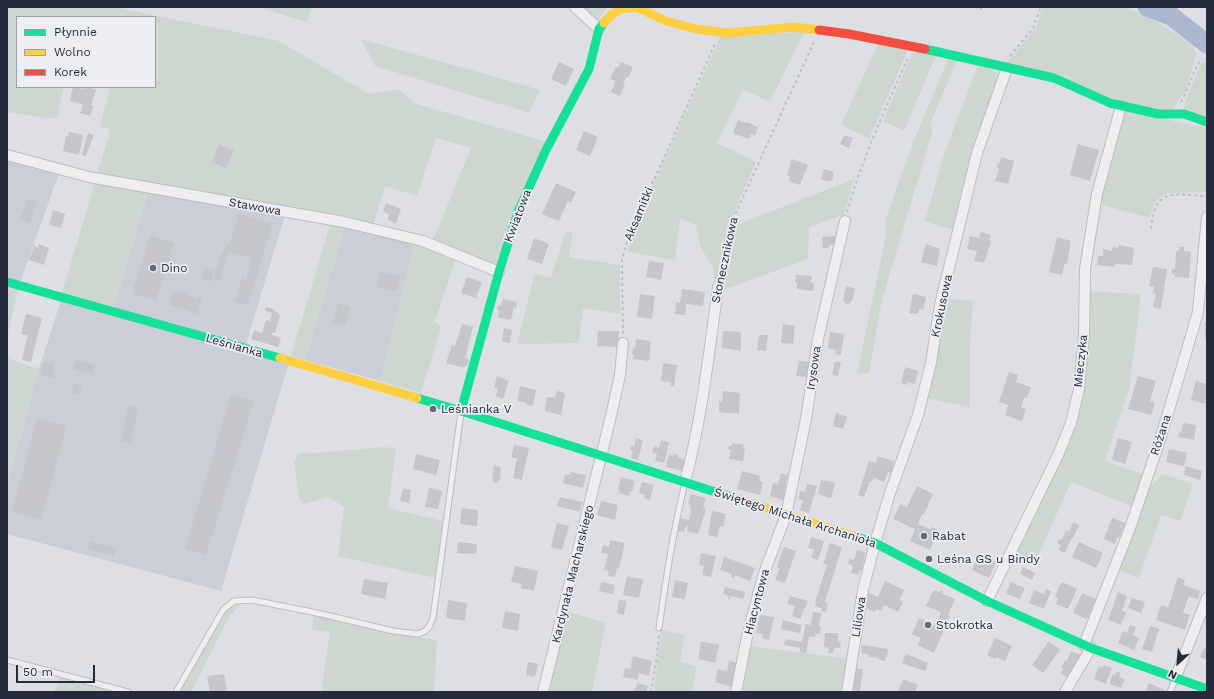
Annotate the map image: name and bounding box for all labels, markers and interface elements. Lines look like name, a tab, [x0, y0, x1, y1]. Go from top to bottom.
legend	[16, 16, 156, 88]
text: Płynnie	[54, 25, 97, 39]
text: Wolno	[54, 45, 91, 59]
text: Korek	[54, 65, 87, 79]
street label: Aksamitki	[621, 185, 657, 243]
street label: Kwiatowa	[501, 187, 535, 245]
street label: Stawowa	[228, 195, 282, 219]
street label: Słonecznikowa	[709, 216, 741, 304]
place label: Dino	[161, 261, 187, 275]
marker: Dino	[148, 263, 158, 273]
street label: Krokusowa	[928, 273, 956, 339]
street label: Leśnianka	[204, 331, 264, 361]
street label: Mieczyka	[1071, 334, 1091, 388]
street label: Irysowa	[804, 345, 824, 391]
place label: Leśnianka V	[441, 402, 511, 416]
marker: Leśnianka V	[428, 404, 438, 414]
street label: Różana	[1148, 413, 1174, 457]
street label: Świętego Michała Archanioła	[712, 485, 878, 551]
street label: Kardynała Macharskiego	[549, 503, 597, 645]
place label: Rabat	[932, 529, 966, 543]
marker: Rabat	[919, 531, 929, 541]
place label: Leśna GS u Bindy	[937, 552, 1040, 566]
marker: Leśna GS u Bindy	[924, 554, 934, 564]
street label: Hiacyntowa	[741, 568, 773, 636]
street label: Liliowa	[849, 596, 869, 638]
place label: Stokrotka	[936, 618, 993, 632]
marker: Stokrotka	[923, 620, 933, 630]
north arrow	[1158, 643, 1198, 683]
scale bar	[18, 657, 97, 683]
text: 50 m	[23, 665, 53, 679]
text: N	[1166, 667, 1179, 682]

